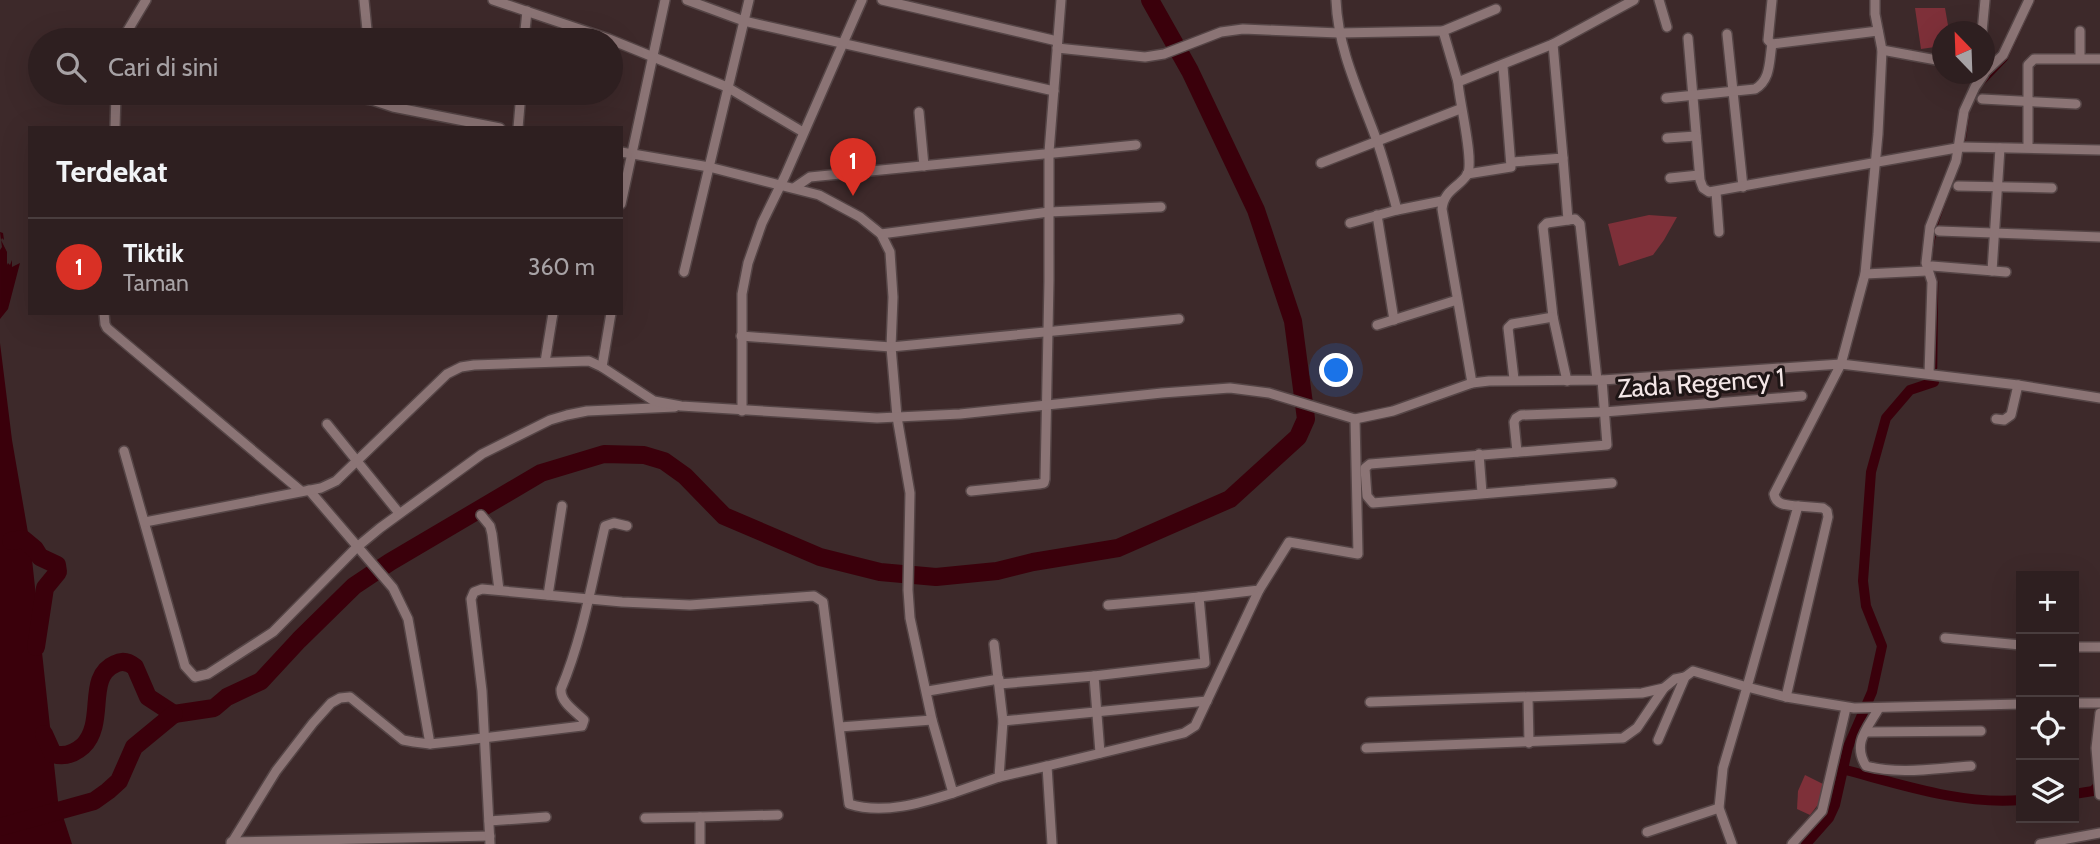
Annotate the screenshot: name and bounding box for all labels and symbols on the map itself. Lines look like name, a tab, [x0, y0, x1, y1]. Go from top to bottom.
north arrow	[1932, 21, 1995, 84]
pin: 1	[830, 138, 876, 196]
your location	[1319, 353, 1353, 387]
street label: Zada Regency 1	[1616, 361, 1786, 405]

